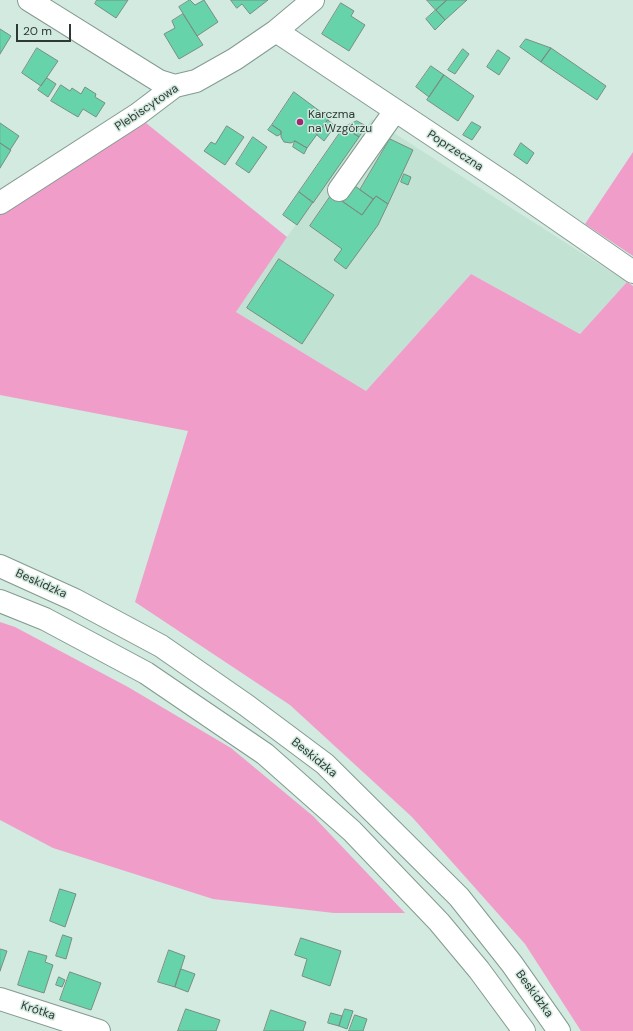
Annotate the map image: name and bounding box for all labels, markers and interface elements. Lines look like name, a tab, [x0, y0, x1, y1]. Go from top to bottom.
scale bar	[18, 16, 73, 42]
text: 20 m	[23, 23, 52, 39]
street label: Plebiscytowa	[113, 82, 181, 134]
place label: Karczma na Wzgórzu	[308, 108, 372, 136]
marker: Karczma na Wzgórzu	[295, 117, 305, 127]
street label: Poprzeczna	[424, 128, 486, 174]
street label: Beskidzka	[13, 566, 69, 602]
street label: Beskidzka	[288, 735, 340, 781]
street label: Beskidzka	[512, 968, 556, 1020]
street label: Krótka	[19, 999, 57, 1023]

